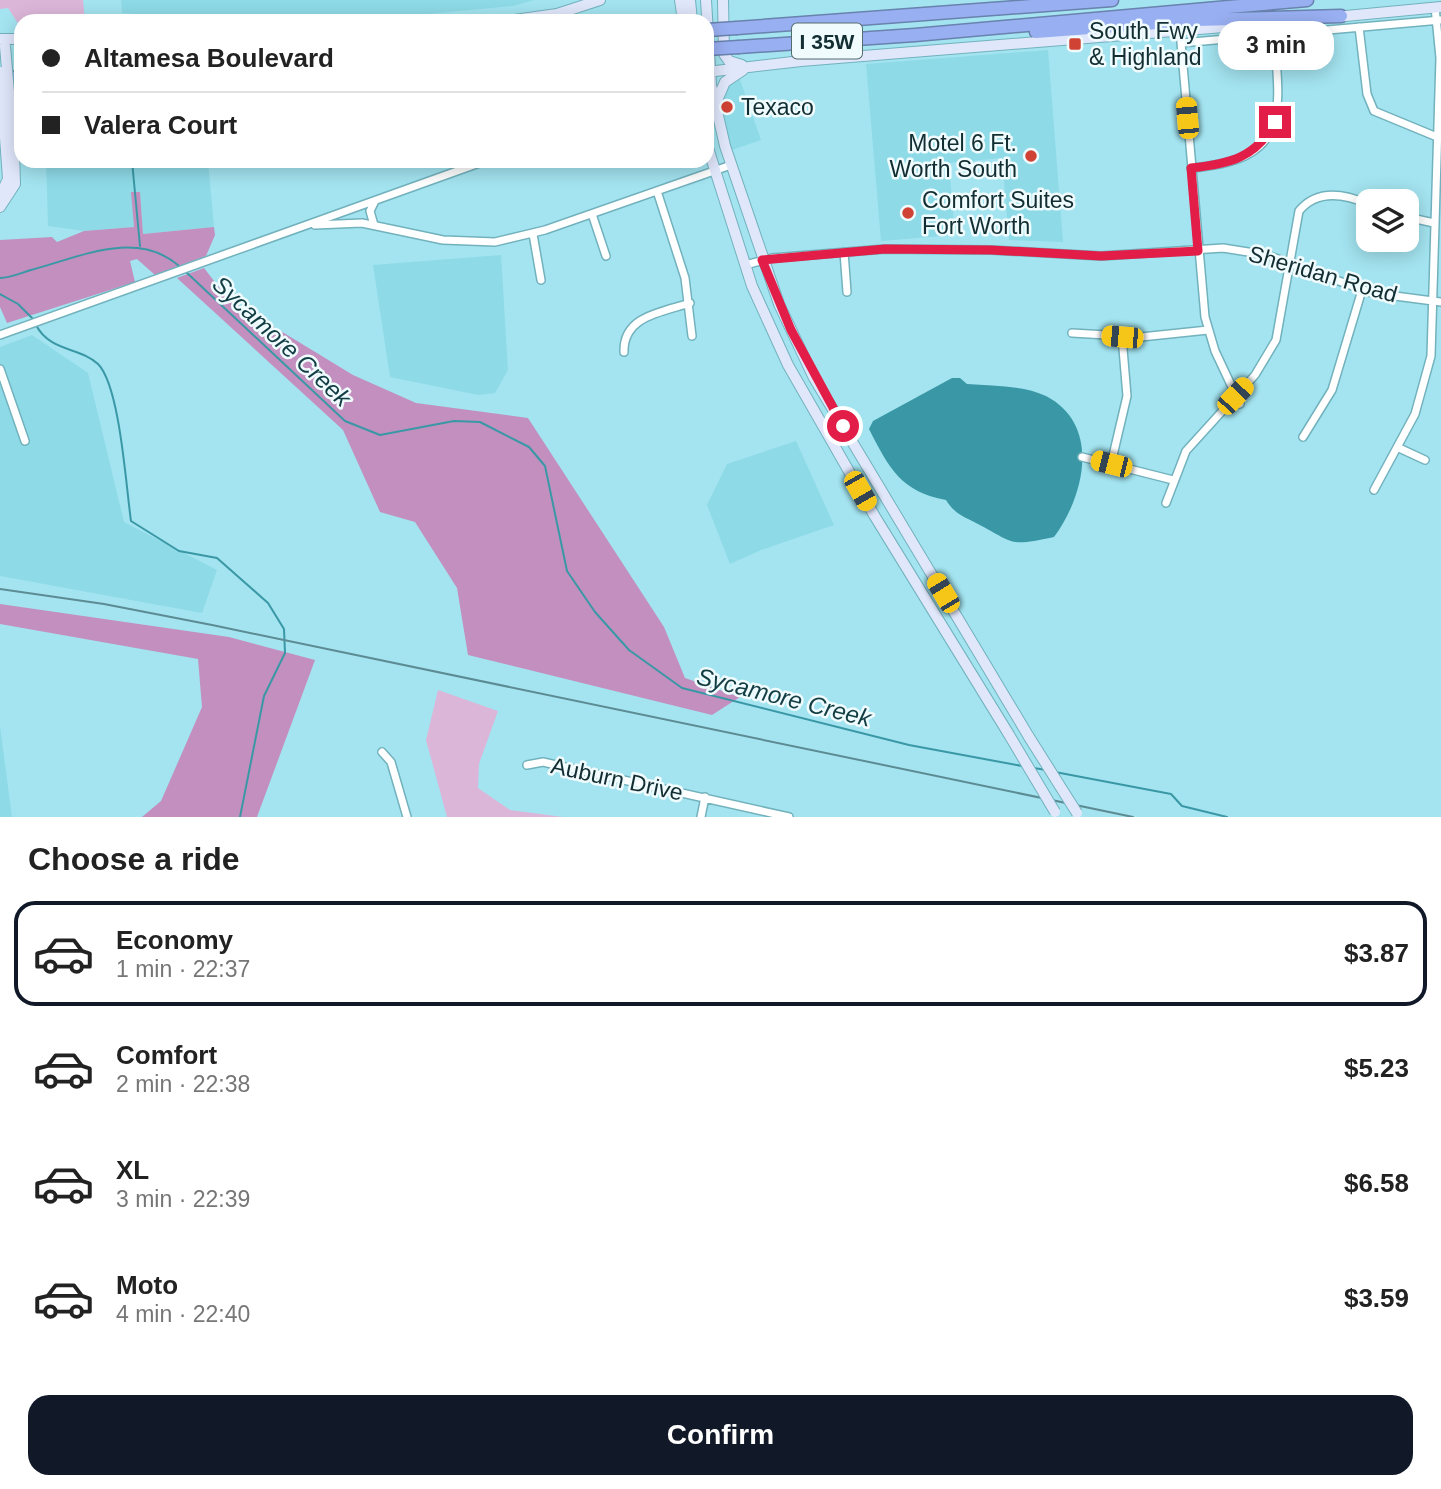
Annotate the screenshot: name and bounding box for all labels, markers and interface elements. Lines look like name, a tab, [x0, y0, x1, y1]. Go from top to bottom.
place label: South Fwy & Highland	[1089, 18, 1202, 70]
callout: 3 min	[1217, 20, 1333, 69]
road number: I 35W	[792, 23, 862, 58]
text: 3 min	[1246, 32, 1306, 58]
marker: South Fwy & Highland	[1067, 36, 1083, 52]
text: Altamesa Boulevard	[84, 43, 334, 73]
place label: Texaco	[741, 94, 814, 120]
car	[1175, 96, 1200, 140]
marker: Texaco	[719, 99, 735, 115]
route end	[1259, 106, 1291, 138]
text: Valera Court	[84, 110, 237, 140]
place label: Motel 6 Ft. Worth South	[890, 130, 1017, 182]
marker: Motel 6 Ft. Worth South	[1023, 148, 1039, 164]
place label: Comfort Suites Fort Worth	[922, 187, 1074, 239]
map controls	[1356, 189, 1419, 252]
button: layers	[1356, 189, 1419, 252]
marker: Comfort Suites Fort Worth	[900, 205, 916, 221]
street label: Sheridan Road	[1246, 240, 1400, 308]
water label: Sycamore Creek	[207, 270, 358, 413]
car	[1101, 325, 1144, 349]
car	[1213, 373, 1258, 419]
route start	[827, 410, 859, 442]
car	[1089, 449, 1134, 479]
car	[841, 468, 880, 514]
car	[924, 570, 963, 616]
water label: Sycamore Creek	[694, 662, 876, 732]
street label: Auburn Drive	[549, 752, 685, 806]
text: Choose a ride	[28, 841, 240, 877]
icon: car	[32, 922, 95, 985]
text: Economy	[116, 925, 233, 955]
text: $3.87	[1344, 938, 1409, 968]
text: 1 min · 22:37	[116, 956, 250, 982]
icon: car	[32, 1037, 95, 1100]
text: Comfort	[116, 1040, 217, 1070]
text: $5.23	[1344, 1053, 1409, 1083]
text: 2 min · 22:38	[116, 1071, 250, 1097]
icon: car	[32, 1152, 95, 1215]
text: XL	[116, 1155, 149, 1185]
text: $6.58	[1344, 1168, 1409, 1198]
text: 3 min · 22:39	[116, 1186, 250, 1212]
icon: car	[32, 1267, 95, 1330]
text: Moto	[116, 1270, 178, 1300]
text: $3.59	[1344, 1283, 1409, 1313]
text: 4 min · 22:40	[116, 1301, 250, 1327]
button: Confirm	[28, 1395, 1413, 1475]

